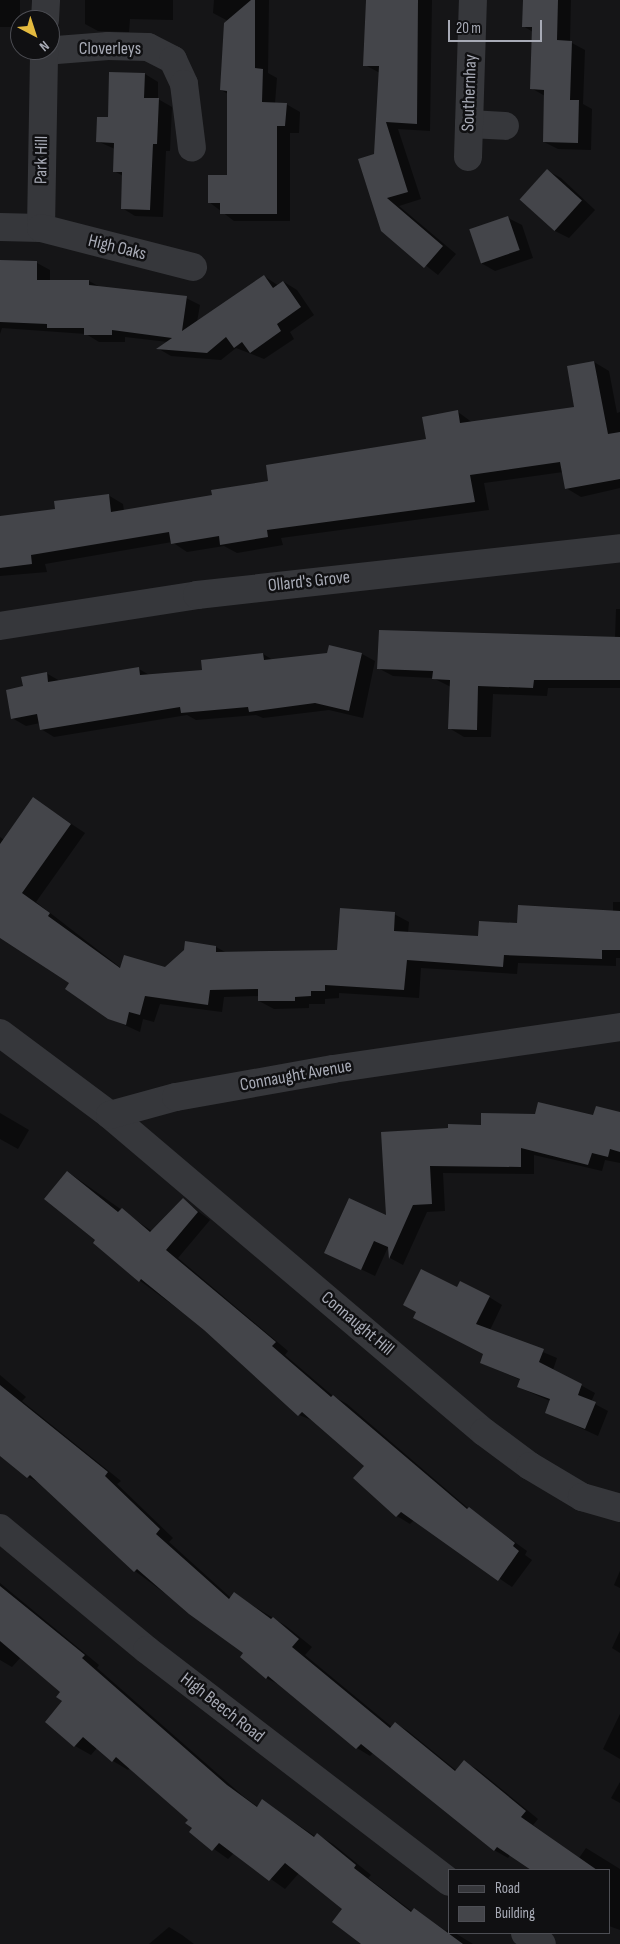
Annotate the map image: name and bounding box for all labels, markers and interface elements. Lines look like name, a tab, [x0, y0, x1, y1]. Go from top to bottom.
north arrow	[10, 10, 60, 60]
scale bar	[450, 10, 544, 42]
text: 20 m	[456, 19, 481, 38]
text: N	[36, 37, 53, 55]
street label: Cloverleys	[79, 38, 141, 60]
street label: Southernhay	[458, 54, 482, 132]
street label: Park Hill	[31, 136, 53, 184]
street label: High Oaks	[86, 230, 148, 266]
street label: Ollard's Grove	[267, 567, 351, 597]
street label: Connaught Avenue	[238, 1056, 354, 1096]
street label: Connaught Hill	[316, 1287, 398, 1361]
street label: High Beech Road	[176, 1669, 268, 1747]
legend	[448, 1869, 610, 1934]
text: Road	[495, 1879, 520, 1898]
text: Building	[495, 1904, 535, 1923]

